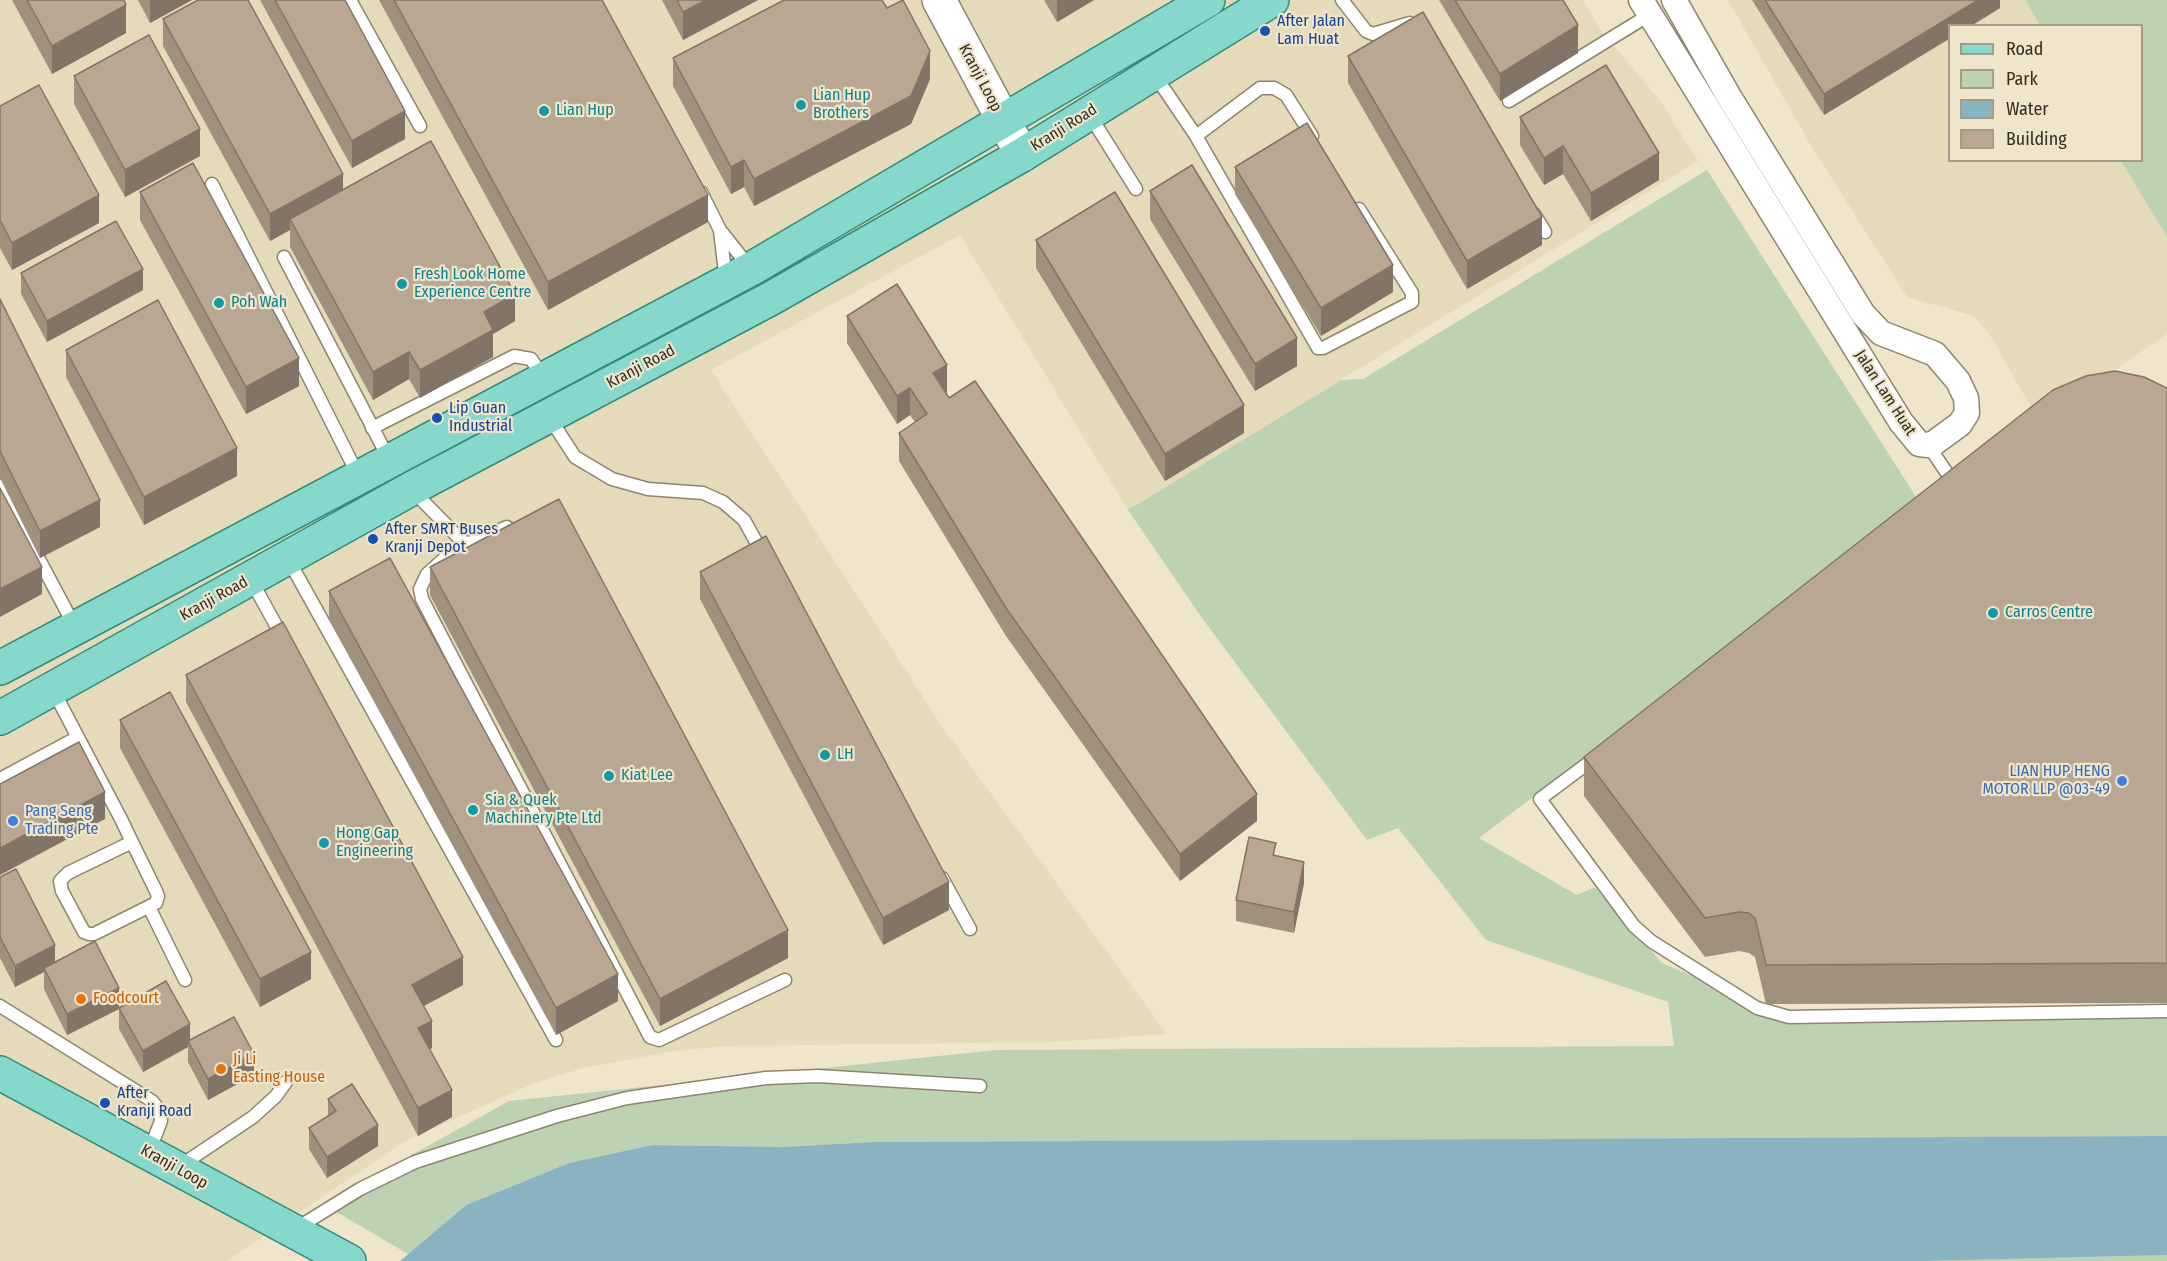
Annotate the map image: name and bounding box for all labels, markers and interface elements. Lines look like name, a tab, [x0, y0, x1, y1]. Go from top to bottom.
place label: After Jalan Lam Huat	[1277, 12, 1345, 50]
marker: After Jalan Lam Huat	[1258, 24, 1272, 38]
legend	[1948, 24, 2143, 162]
text: Road	[2006, 38, 2043, 60]
street label: Kranji Loop	[954, 41, 1006, 115]
text: Park	[2006, 68, 2038, 90]
place label: Lian Hup Brothers	[813, 86, 871, 124]
marker: Lian Hup Brothers	[794, 98, 808, 112]
text: Water	[2006, 98, 2049, 120]
street label: Kranji Road	[1027, 100, 1101, 156]
place label: Lian Hup	[556, 101, 614, 121]
marker: Lian Hup	[537, 104, 551, 118]
text: Building	[2006, 128, 2067, 150]
place label: Fresh Look Home Experience Centre	[414, 265, 532, 303]
marker: Fresh Look Home Experience Centre	[395, 277, 409, 291]
place label: Poh Wah	[231, 293, 287, 313]
marker: Poh Wah	[212, 296, 226, 310]
street label: Kranji Road	[603, 341, 679, 393]
street label: Jalan Lam Huat	[1850, 347, 1920, 439]
place label: Lip Guan Industrial	[449, 399, 512, 437]
marker: Lip Guan Industrial	[430, 411, 444, 425]
place label: After SMRT Buses Kranji Depot	[385, 520, 498, 558]
marker: After SMRT Buses Kranji Depot	[366, 532, 380, 546]
street label: Kranji Road	[177, 572, 251, 626]
place label: Carros Centre	[2005, 603, 2093, 623]
marker: Carros Centre	[1986, 606, 2000, 620]
place label: LH	[837, 745, 854, 765]
marker: LH	[818, 748, 832, 762]
place label: LIAN HUP HENG MOTOR LLP @03-49	[1982, 762, 2110, 800]
place label: Kiat Lee	[621, 766, 673, 786]
marker: Kiat Lee	[602, 769, 616, 783]
marker: LIAN HUP HENG MOTOR LLP @03-49	[2115, 774, 2129, 788]
place label: Sia & Quek Machinery Pte Ltd	[485, 791, 602, 829]
place label: Pang Seng Trading Pte	[25, 802, 98, 840]
marker: Sia & Quek Machinery Pte Ltd	[466, 803, 480, 817]
marker: Pang Seng Trading Pte	[6, 814, 20, 828]
place label: Hong Gap Engineering	[336, 824, 413, 862]
marker: Hong Gap Engineering	[317, 836, 331, 850]
place label: Foodcourt	[93, 989, 159, 1009]
marker: Foodcourt	[74, 992, 88, 1006]
place label: Ji Li Easting House	[233, 1050, 325, 1088]
marker: Ji Li Easting House	[214, 1062, 228, 1076]
place label: After Kranji Road	[117, 1084, 192, 1122]
marker: After Kranji Road	[98, 1096, 112, 1110]
street label: Kranji Loop	[137, 1141, 211, 1193]

